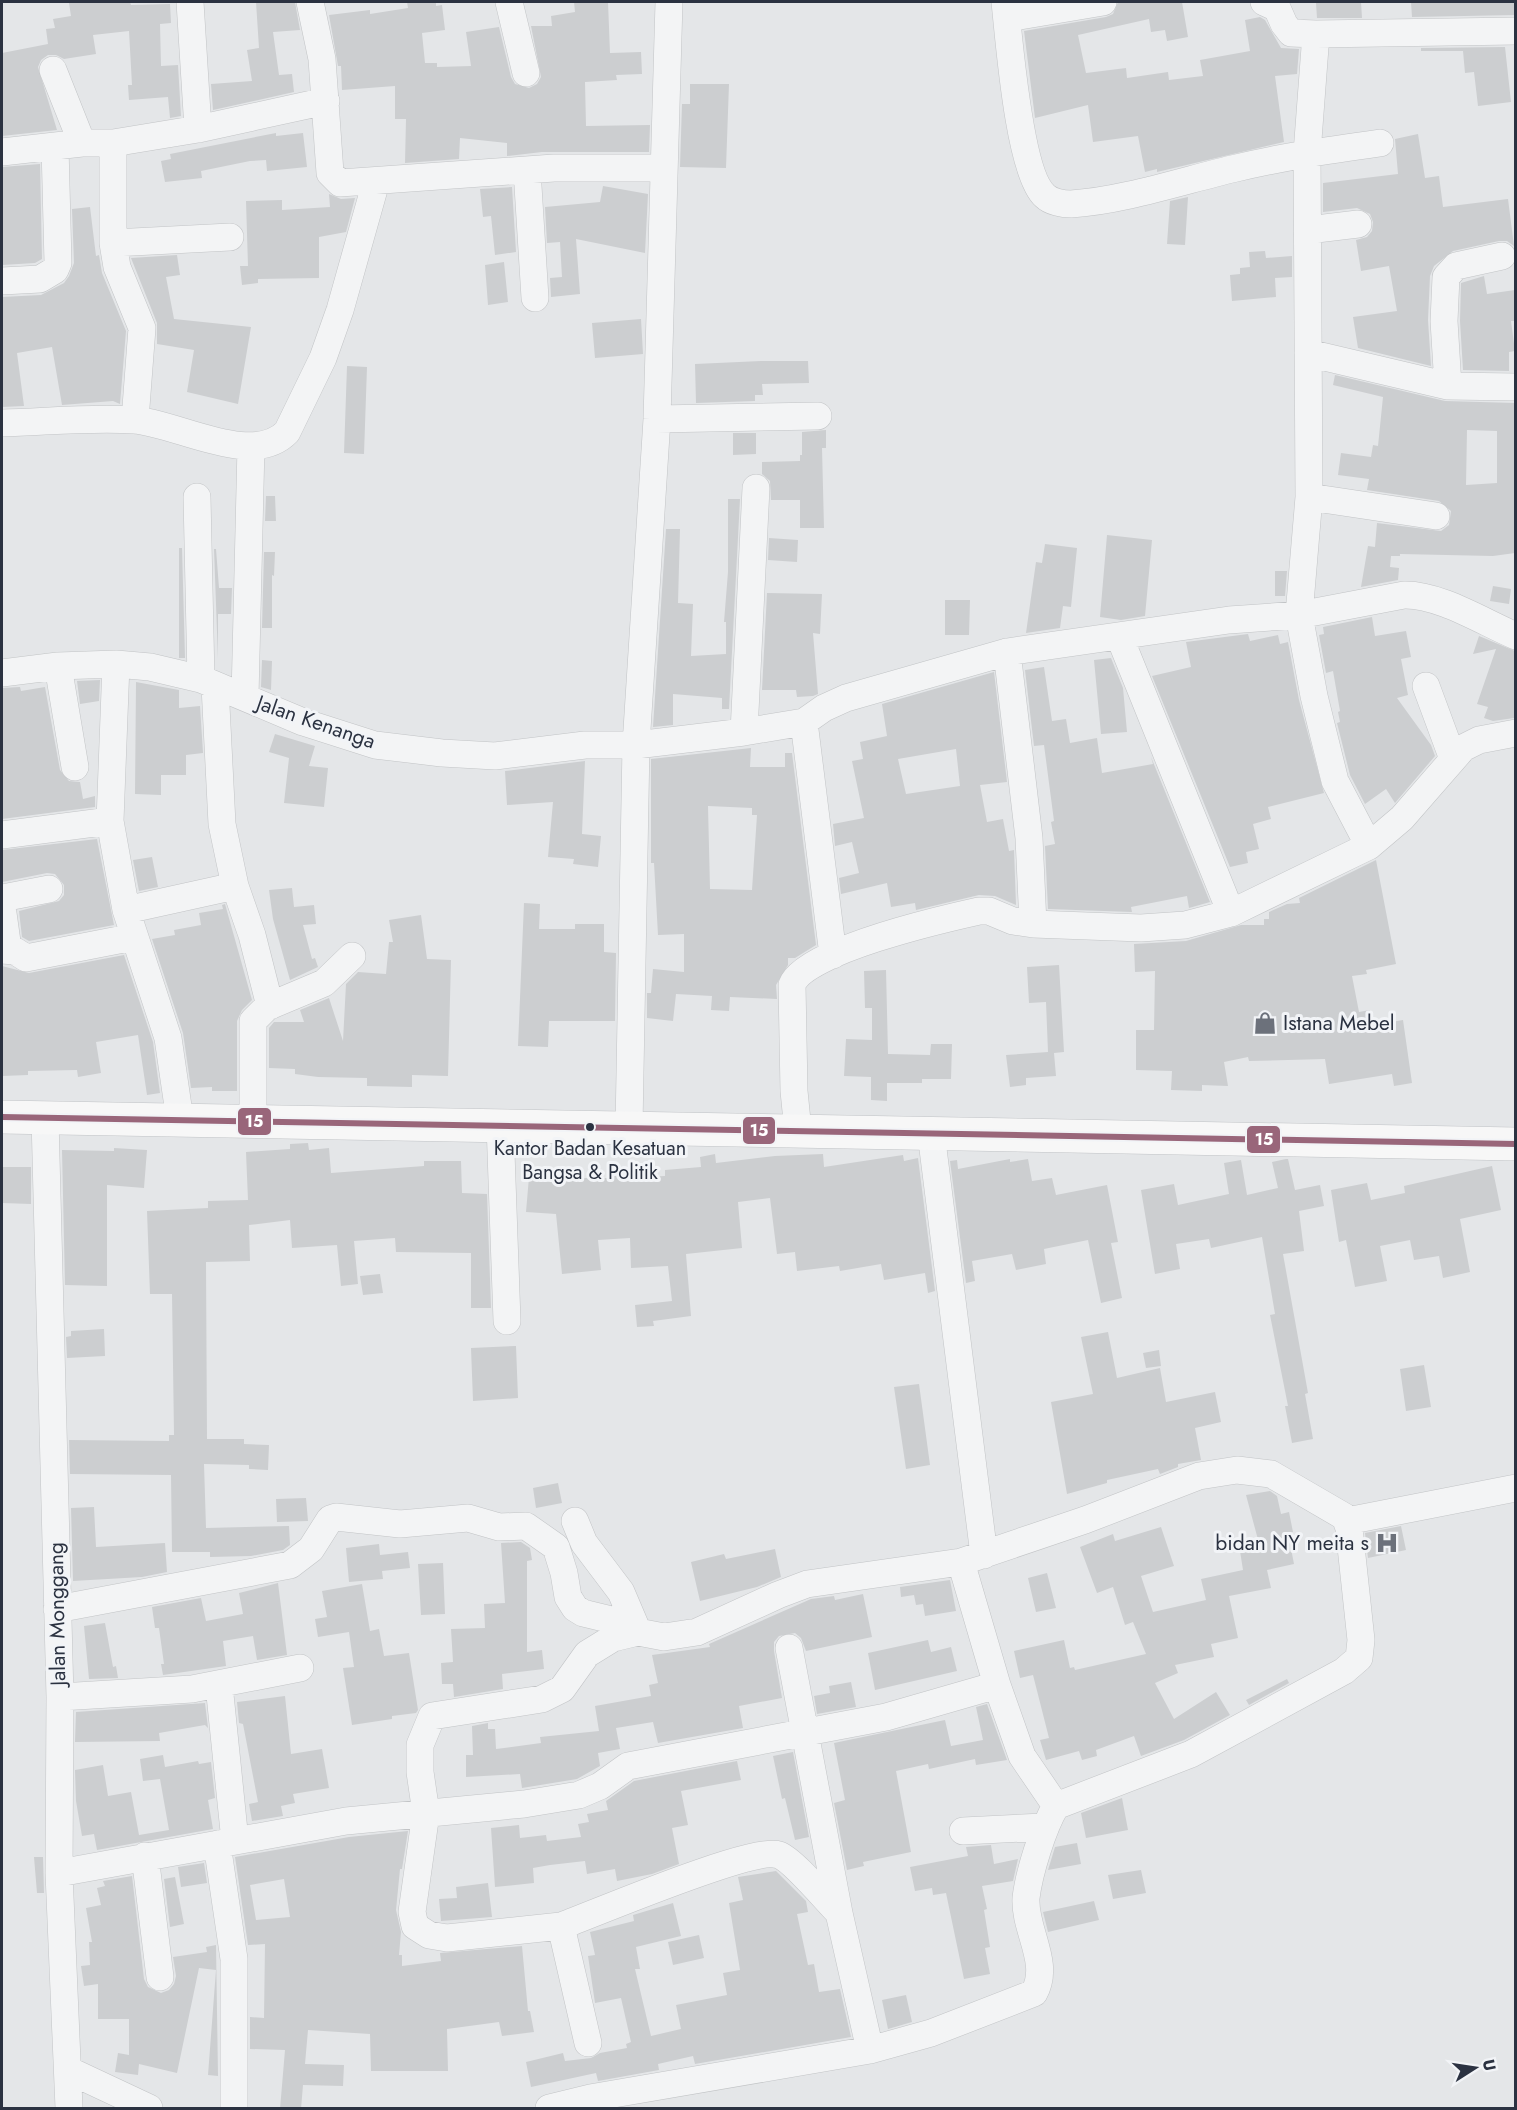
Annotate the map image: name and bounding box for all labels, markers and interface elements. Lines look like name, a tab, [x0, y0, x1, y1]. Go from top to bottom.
street label: Jalan Kenanga	[250, 687, 379, 756]
place label: Istana Mebel	[1283, 1008, 1395, 1038]
shop icon: Istana Mebel	[1252, 1010, 1278, 1036]
line badge: 15	[237, 1107, 272, 1136]
text: 15	[245, 1110, 263, 1133]
line badge: 15	[742, 1116, 776, 1145]
text: 15	[750, 1119, 768, 1142]
marker: Kantor Badan Kesatuan Bangsa & Politik	[584, 1121, 596, 1133]
line badge: 15	[1246, 1125, 1281, 1154]
text: 15	[1255, 1128, 1273, 1151]
place label: Kantor Badan Kesatuan Bangsa & Politik	[494, 1134, 686, 1187]
place label: bidan NY meita s	[1215, 1528, 1369, 1558]
hospital icon: bidan NY meita s	[1374, 1530, 1400, 1556]
street label: Jalan Monggang	[41, 1542, 73, 1689]
north arrow	[1445, 2038, 1505, 2098]
text: U	[1477, 2057, 1502, 2073]

